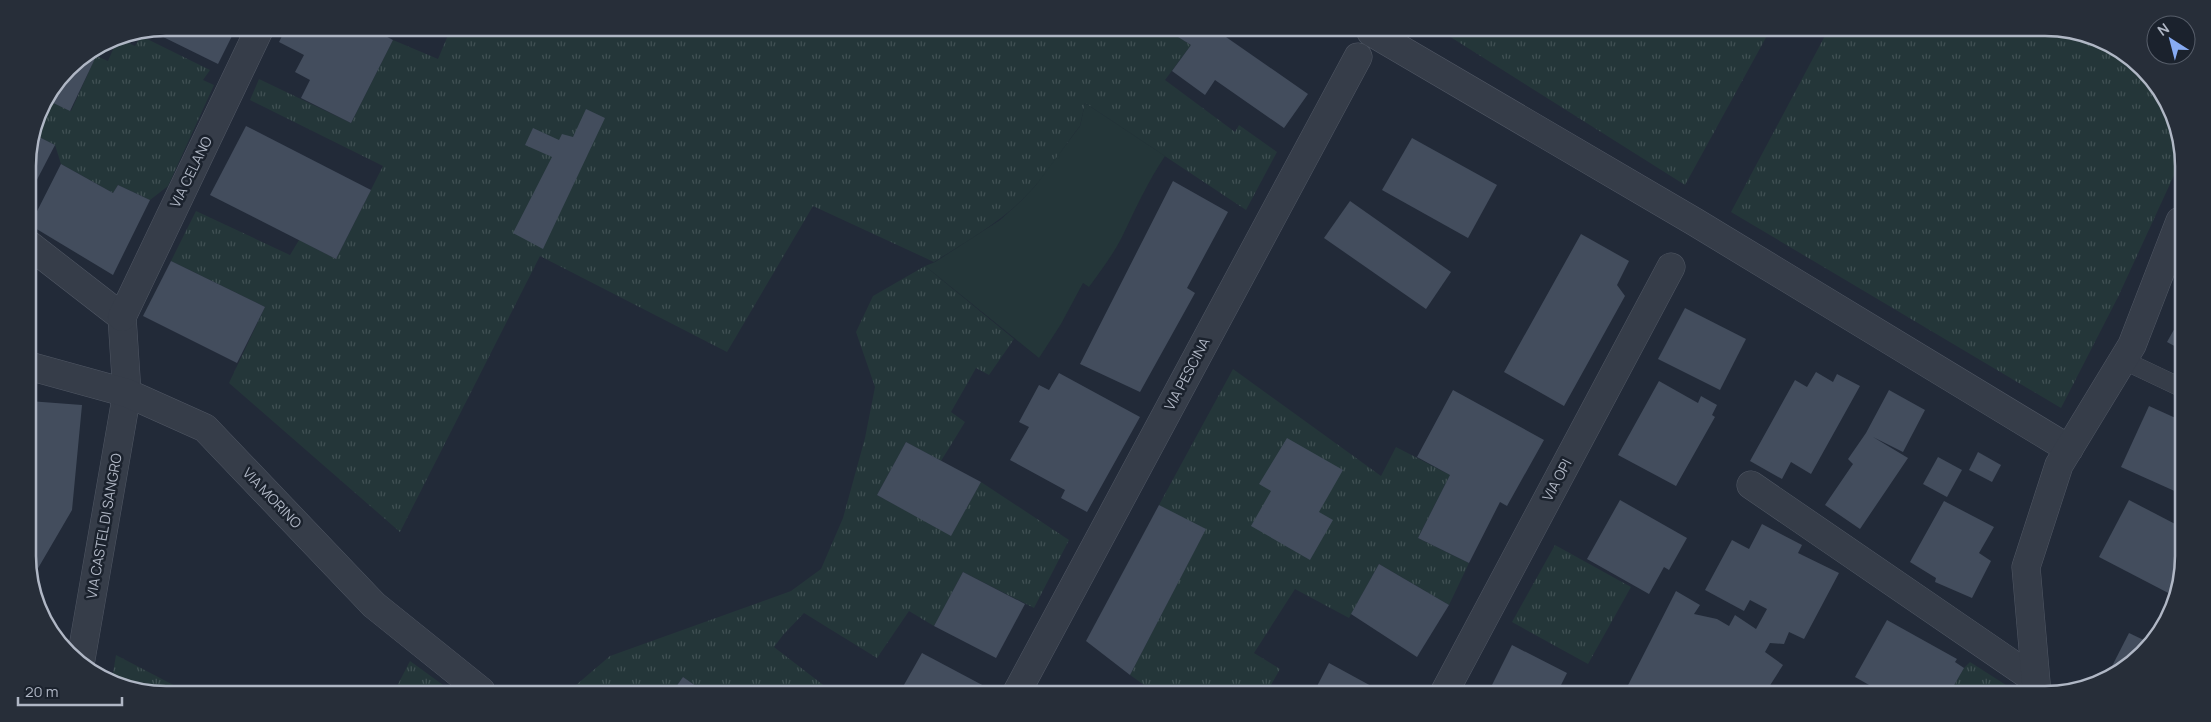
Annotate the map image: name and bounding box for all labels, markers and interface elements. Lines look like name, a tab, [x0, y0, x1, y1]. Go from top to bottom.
north arrow	[2146, 15, 2196, 65]
text: N	[2153, 18, 2173, 40]
street label: VIA CELANO	[165, 133, 216, 211]
street label: VIA PESCINA	[1159, 334, 1214, 413]
street label: VIA CASTEL DI SANGRO	[81, 452, 126, 600]
street label: VIA OPI	[1538, 455, 1576, 504]
street label: VIA MORINO	[239, 463, 306, 532]
scale bar	[18, 674, 121, 706]
text: 20 m	[25, 681, 58, 702]

